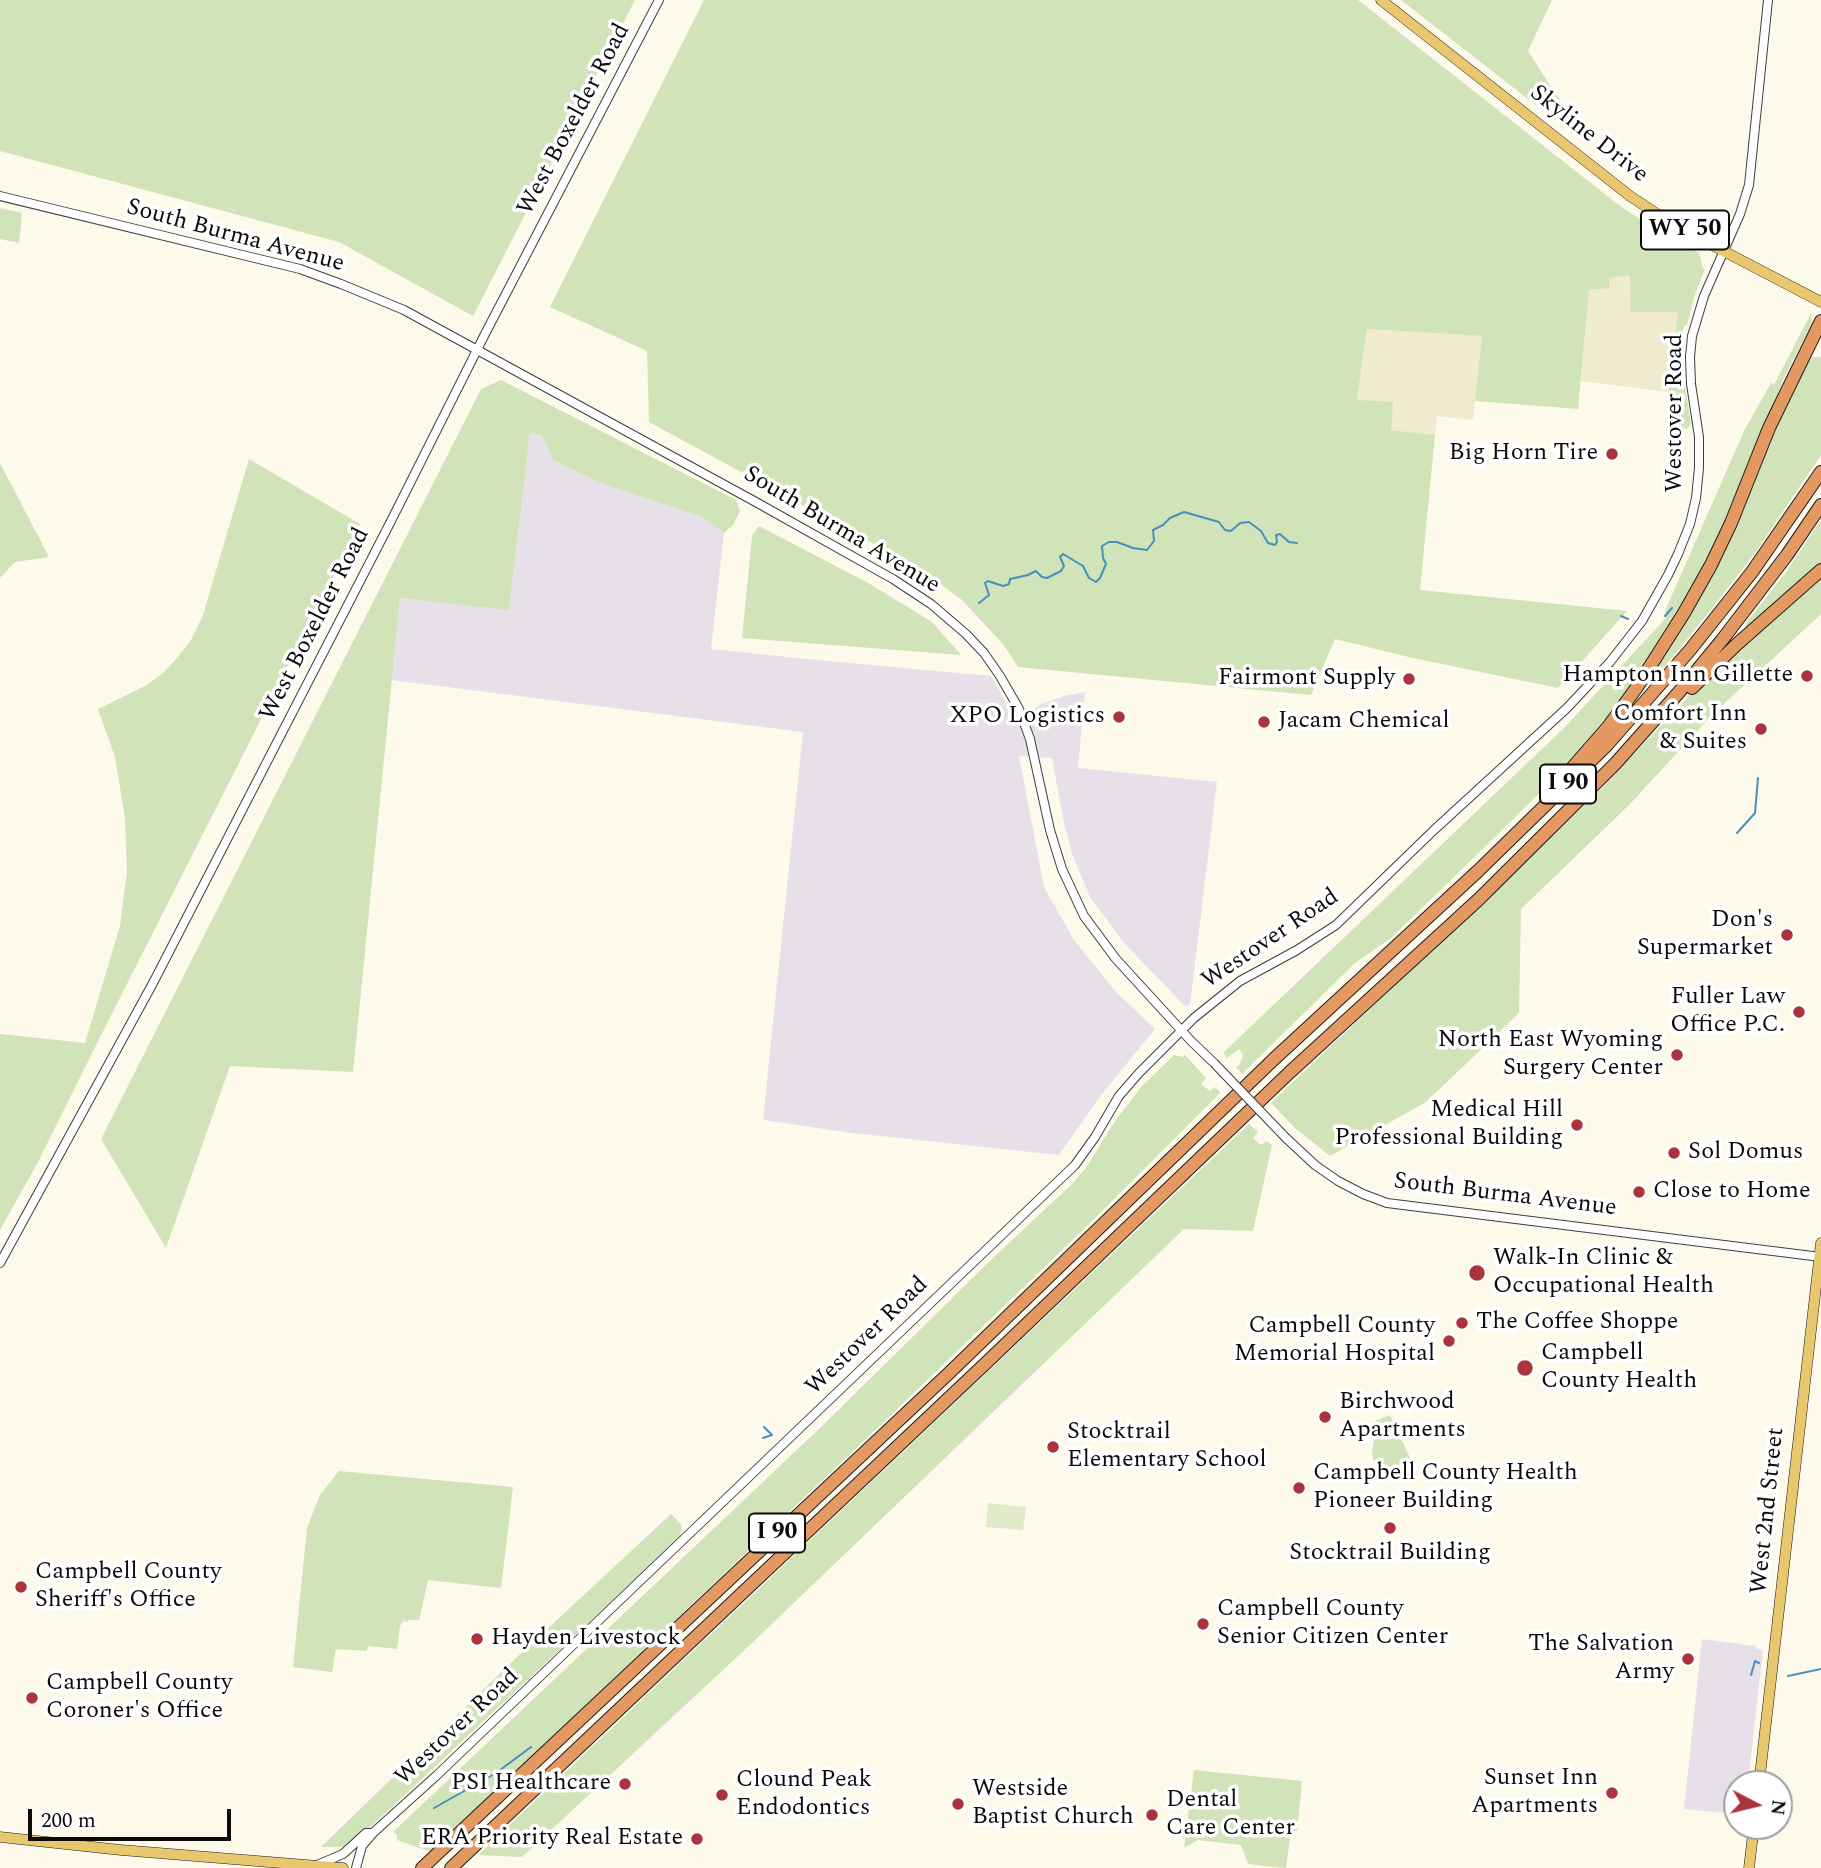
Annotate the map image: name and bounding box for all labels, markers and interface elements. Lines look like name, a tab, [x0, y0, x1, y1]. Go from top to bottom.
street label: West Boxelder Road	[512, 19, 638, 221]
street label: Skyline Drive	[1523, 80, 1653, 190]
street label: South Burma Avenue	[123, 194, 347, 280]
road number: WY 50	[1641, 210, 1729, 249]
street label: Westover Road	[1662, 333, 1690, 493]
place label: Big Horn Tire	[1449, 440, 1598, 468]
marker: Big Horn Tire	[1604, 446, 1620, 462]
street label: South Burma Avenue	[737, 461, 945, 601]
street label: West Boxelder Road	[255, 524, 377, 726]
place label: Hampton Inn Gillette	[1563, 662, 1793, 690]
place label: Fairmont Supply	[1218, 665, 1395, 693]
marker: Hampton Inn Gillette	[1799, 668, 1815, 684]
marker: Fairmont Supply	[1401, 671, 1417, 687]
place label: Comfort Inn & Suites	[1614, 701, 1747, 757]
place label: XPO Logistics	[950, 703, 1105, 731]
place label: Jacam Chemical	[1278, 708, 1449, 736]
marker: XPO Logistics	[1111, 709, 1127, 725]
marker: Jacam Chemical	[1256, 714, 1272, 730]
marker: Comfort Inn & Suites	[1753, 721, 1769, 737]
road number: I 90	[1540, 764, 1596, 804]
street label: Westover Road	[1197, 884, 1345, 996]
place label: Don's Supermarket	[1637, 907, 1773, 963]
marker: Don's Supermarket	[1779, 927, 1795, 943]
place label: Fuller Law Office P.C.	[1670, 984, 1785, 1040]
marker: Fuller Law Office P.C.	[1791, 1004, 1807, 1020]
place label: North East Wyoming Surgery Center	[1438, 1027, 1663, 1083]
marker: North East Wyoming Surgery Center	[1669, 1047, 1685, 1063]
place label: Medical Hill Professional Building	[1334, 1097, 1563, 1153]
marker: Medical Hill Professional Building	[1569, 1117, 1585, 1133]
place label: Sol Domus	[1688, 1139, 1803, 1167]
marker: Sol Domus	[1666, 1145, 1682, 1161]
street label: South Burma Avenue	[1392, 1168, 1618, 1224]
place label: Close to Home	[1653, 1178, 1811, 1206]
marker: Close to Home	[1631, 1184, 1647, 1200]
place label: Walk-In Clinic & Occupational Health	[1493, 1245, 1714, 1301]
marker: Walk-In Clinic & Occupational Health	[1467, 1263, 1487, 1283]
street label: Westover Road	[801, 1271, 935, 1403]
place label: The Coffee Shoppe	[1476, 1309, 1678, 1337]
place label: Campbell County Memorial Hospital	[1234, 1313, 1435, 1369]
marker: The Coffee Shoppe	[1454, 1315, 1470, 1331]
marker: Campbell County Memorial Hospital	[1441, 1333, 1457, 1349]
place label: Campbell County Health	[1541, 1340, 1697, 1396]
marker: Campbell County Health	[1515, 1358, 1535, 1378]
place label: Birchwood Apartments	[1339, 1389, 1466, 1445]
marker: Birchwood Apartments	[1317, 1409, 1333, 1425]
place label: Stocktrail Elementary School	[1067, 1419, 1267, 1475]
street label: West 2nd Street	[1746, 1426, 1792, 1596]
marker: Stocktrail Elementary School	[1045, 1439, 1061, 1455]
place label: Campbell County Health Pioneer Building	[1313, 1460, 1578, 1516]
marker: Campbell County Health Pioneer Building	[1291, 1480, 1307, 1496]
road number: I 90	[749, 1514, 805, 1552]
marker: Stocktrail Building	[1382, 1520, 1398, 1536]
place label: Stocktrail Building	[1289, 1540, 1491, 1568]
place label: Campbell County Sheriff's Office	[35, 1559, 221, 1615]
marker: Campbell County Sheriff's Office	[13, 1579, 29, 1595]
place label: Campbell County Senior Citizen Center	[1217, 1596, 1448, 1652]
marker: Campbell County Senior Citizen Center	[1195, 1616, 1211, 1632]
place label: Hayden Livestock	[491, 1625, 681, 1653]
marker: Hayden Livestock	[469, 1631, 485, 1647]
place label: The Salvation Army	[1528, 1631, 1674, 1687]
marker: The Salvation Army	[1680, 1651, 1696, 1667]
street label: Westover Road	[390, 1663, 526, 1793]
place label: Campbell County Coroner's Office	[46, 1670, 232, 1726]
marker: Campbell County Coroner's Office	[24, 1690, 40, 1706]
place label: Sunset Inn Apartments	[1471, 1765, 1598, 1821]
place label: Clound Peak Endodontics	[736, 1767, 872, 1823]
place label: PSI Healthcare	[451, 1770, 611, 1798]
north arrow	[1723, 1770, 1793, 1840]
marker: PSI Healthcare	[617, 1776, 633, 1792]
place label: Westside Baptist Church	[972, 1776, 1134, 1832]
marker: Sunset Inn Apartments	[1604, 1785, 1620, 1801]
marker: Clound Peak Endodontics	[714, 1787, 730, 1803]
place label: Dental Care Center	[1166, 1787, 1295, 1843]
scale bar	[32, 1794, 234, 1838]
marker: Westside Baptist Church	[950, 1796, 966, 1812]
text: N	[1762, 1798, 1793, 1817]
text: 200 m	[41, 1805, 96, 1837]
marker: Dental Care Center	[1144, 1807, 1160, 1823]
place label: ERA Priority Real Estate	[421, 1825, 683, 1853]
marker: ERA Priority Real Estate	[689, 1831, 705, 1847]

